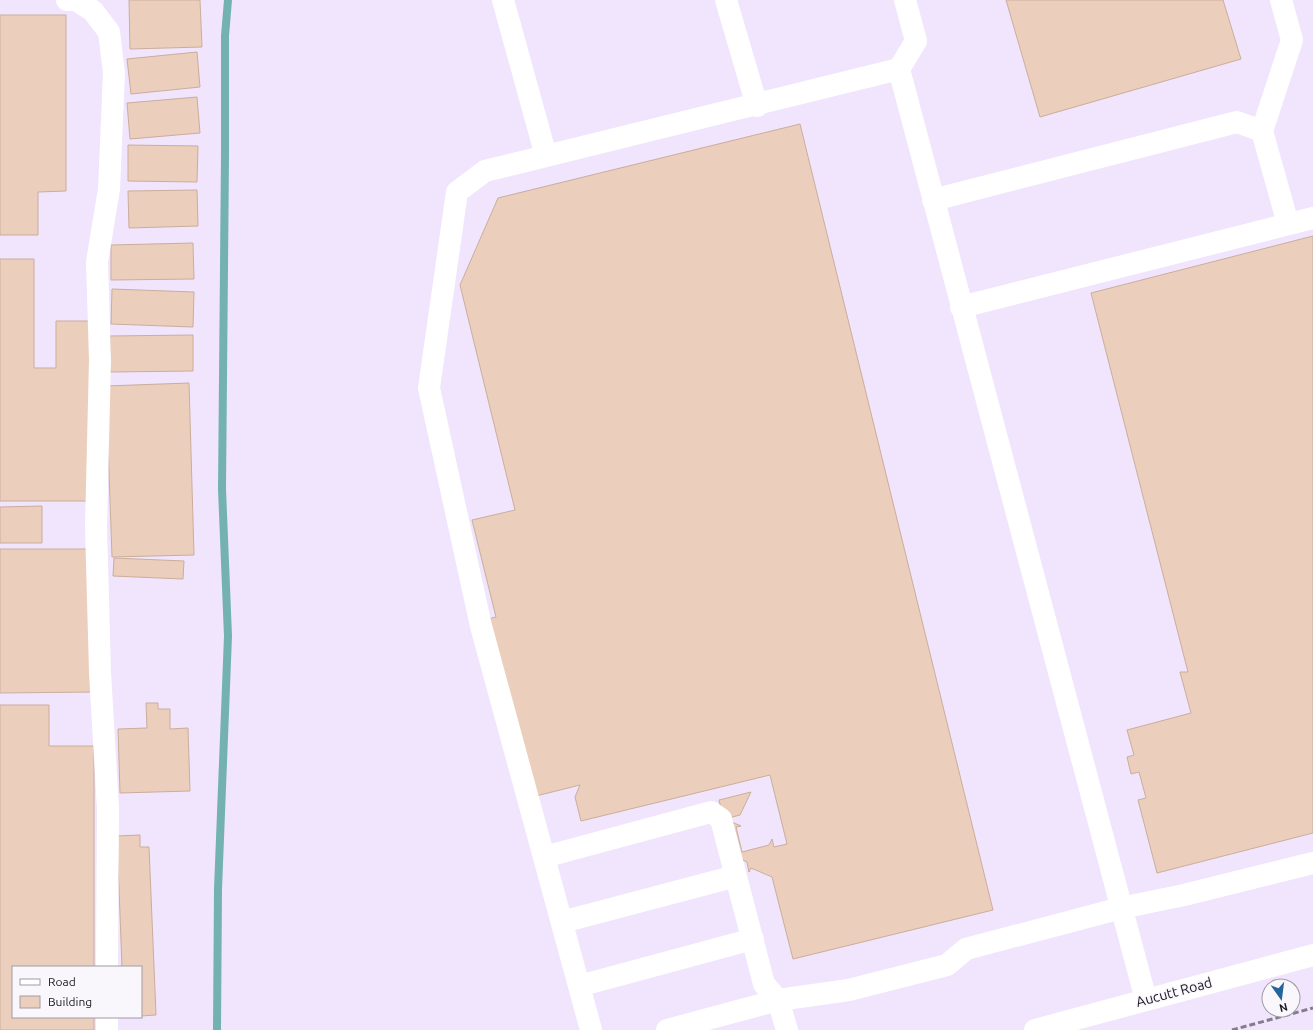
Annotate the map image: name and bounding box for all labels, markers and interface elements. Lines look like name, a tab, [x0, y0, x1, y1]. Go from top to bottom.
legend	[12, 966, 142, 1018]
street label: Aucutt Road	[1134, 974, 1214, 1010]
text: Road	[48, 975, 76, 988]
north arrow	[1261, 978, 1301, 1018]
text: Building	[48, 995, 92, 1008]
text: N	[1278, 1001, 1289, 1015]

